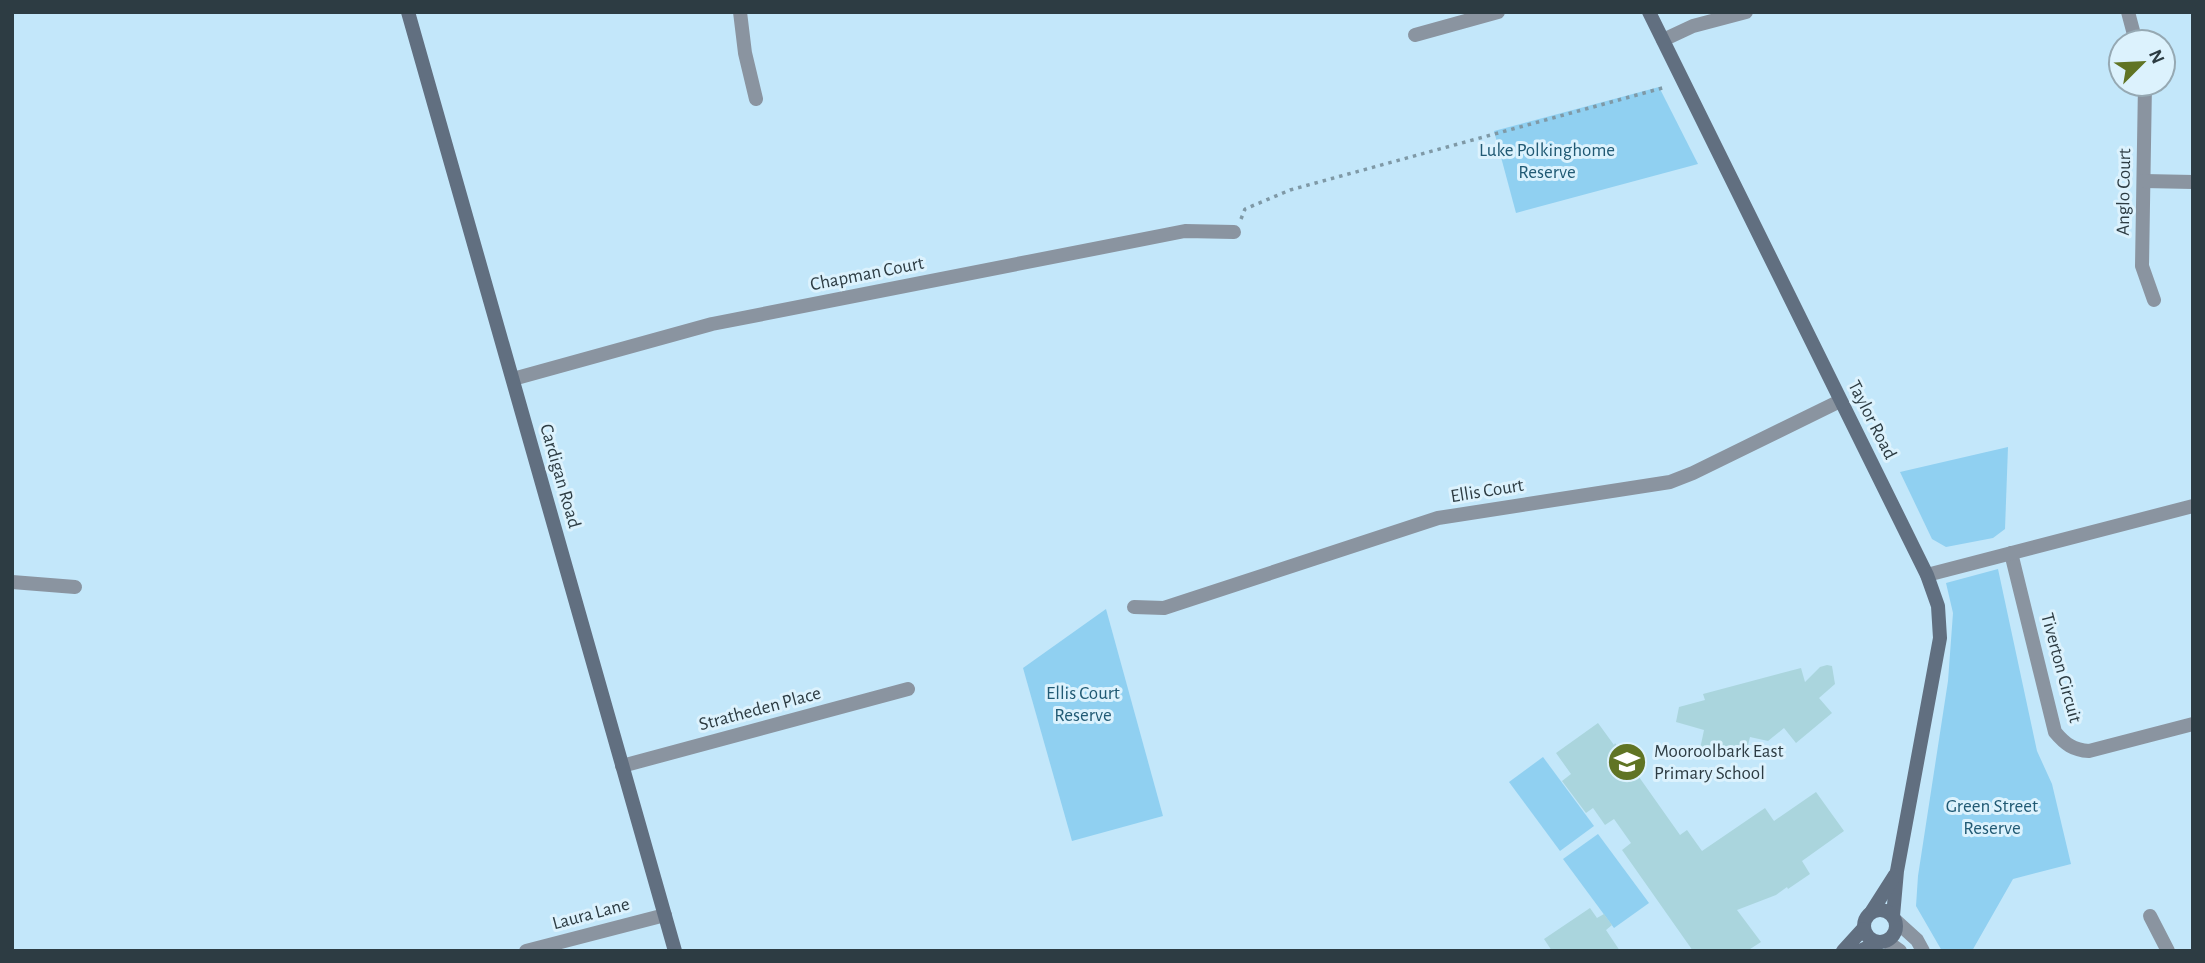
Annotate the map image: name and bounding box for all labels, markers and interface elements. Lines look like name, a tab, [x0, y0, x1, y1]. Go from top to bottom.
north arrow	[2107, 28, 2177, 98]
text: N	[2145, 47, 2168, 67]
park label: Luke Polkinghome Reserve	[1479, 141, 1615, 182]
street label: Anglo Court	[2114, 148, 2134, 236]
street label: Chapman Court	[809, 254, 925, 294]
street label: Taylor Road	[1844, 378, 1900, 463]
street label: Cardigan Road	[536, 422, 584, 530]
street label: Ellis Court	[1449, 476, 1525, 506]
street label: Tiverton Circuit	[2037, 611, 2085, 725]
street label: Stratheden Place	[697, 684, 823, 734]
park label: Ellis Court Reserve	[1046, 684, 1120, 725]
school or university icon: Mooroolbark East Primary School	[1606, 741, 1648, 783]
place label: Mooroolbark East Primary School	[1654, 742, 1784, 783]
park label: Green Street Reserve	[1946, 797, 2038, 838]
street label: Laura Lane	[550, 895, 632, 933]

